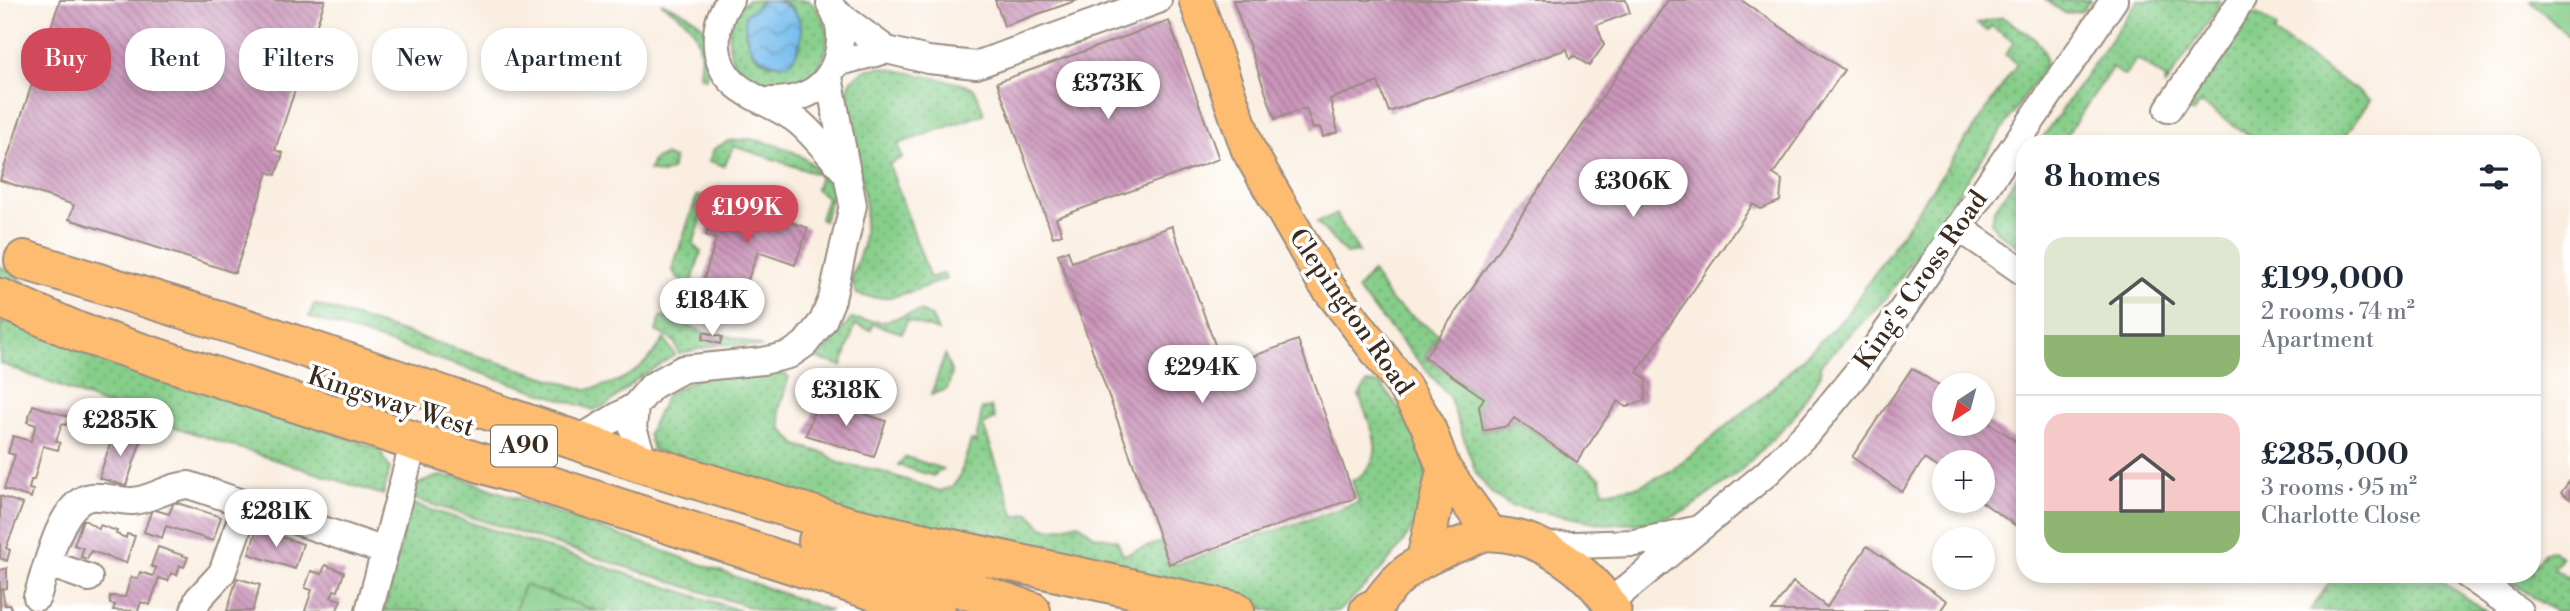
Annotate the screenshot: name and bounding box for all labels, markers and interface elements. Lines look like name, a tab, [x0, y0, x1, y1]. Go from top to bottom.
chip: Buy	[21, 28, 111, 91]
chip: Rent	[125, 28, 225, 91]
chip: Filters	[239, 28, 358, 91]
chip: New	[372, 28, 467, 91]
chip: Apartment	[481, 28, 647, 91]
pin: £373K	[1059, 61, 1157, 121]
text: £373K	[1072, 70, 1144, 98]
text: 8 homes	[2044, 158, 2160, 196]
icon: filters	[2475, 158, 2513, 196]
pin: £306K	[1584, 160, 1682, 219]
text: £306K	[1595, 168, 1671, 196]
street label: King's Cross Road	[1847, 184, 1995, 376]
pin: £199K	[698, 186, 796, 245]
text: £199K	[711, 194, 783, 222]
street label: Clepington Road	[1282, 223, 1420, 402]
text: £199,000	[2261, 260, 2404, 298]
icon: home	[2100, 265, 2184, 349]
pin: £184K	[663, 278, 761, 338]
text: £184K	[676, 287, 748, 315]
text: 2 rooms · 74 m²	[2261, 298, 2415, 326]
text: Apartment	[2261, 326, 2374, 354]
pin: £294K	[1153, 346, 1251, 405]
text: £294K	[1164, 354, 1240, 382]
street label: Kingsway West	[304, 360, 478, 444]
pin: £318K	[797, 368, 895, 428]
north arrow	[1932, 373, 1995, 436]
map controls	[1932, 373, 1995, 590]
text: £318K	[811, 377, 881, 405]
pin: £285K	[71, 398, 169, 458]
text: £285K	[83, 407, 157, 435]
road number: A90	[491, 426, 557, 466]
text: £285,000	[2261, 436, 2409, 474]
icon: home	[2100, 441, 2184, 525]
button: +	[1932, 450, 1995, 513]
text: 3 rooms · 95 m²	[2261, 474, 2417, 502]
pin: £281K	[227, 490, 325, 549]
text: £281K	[240, 498, 312, 526]
text: Charlotte Close	[2261, 502, 2421, 530]
button: −	[1932, 527, 1995, 590]

